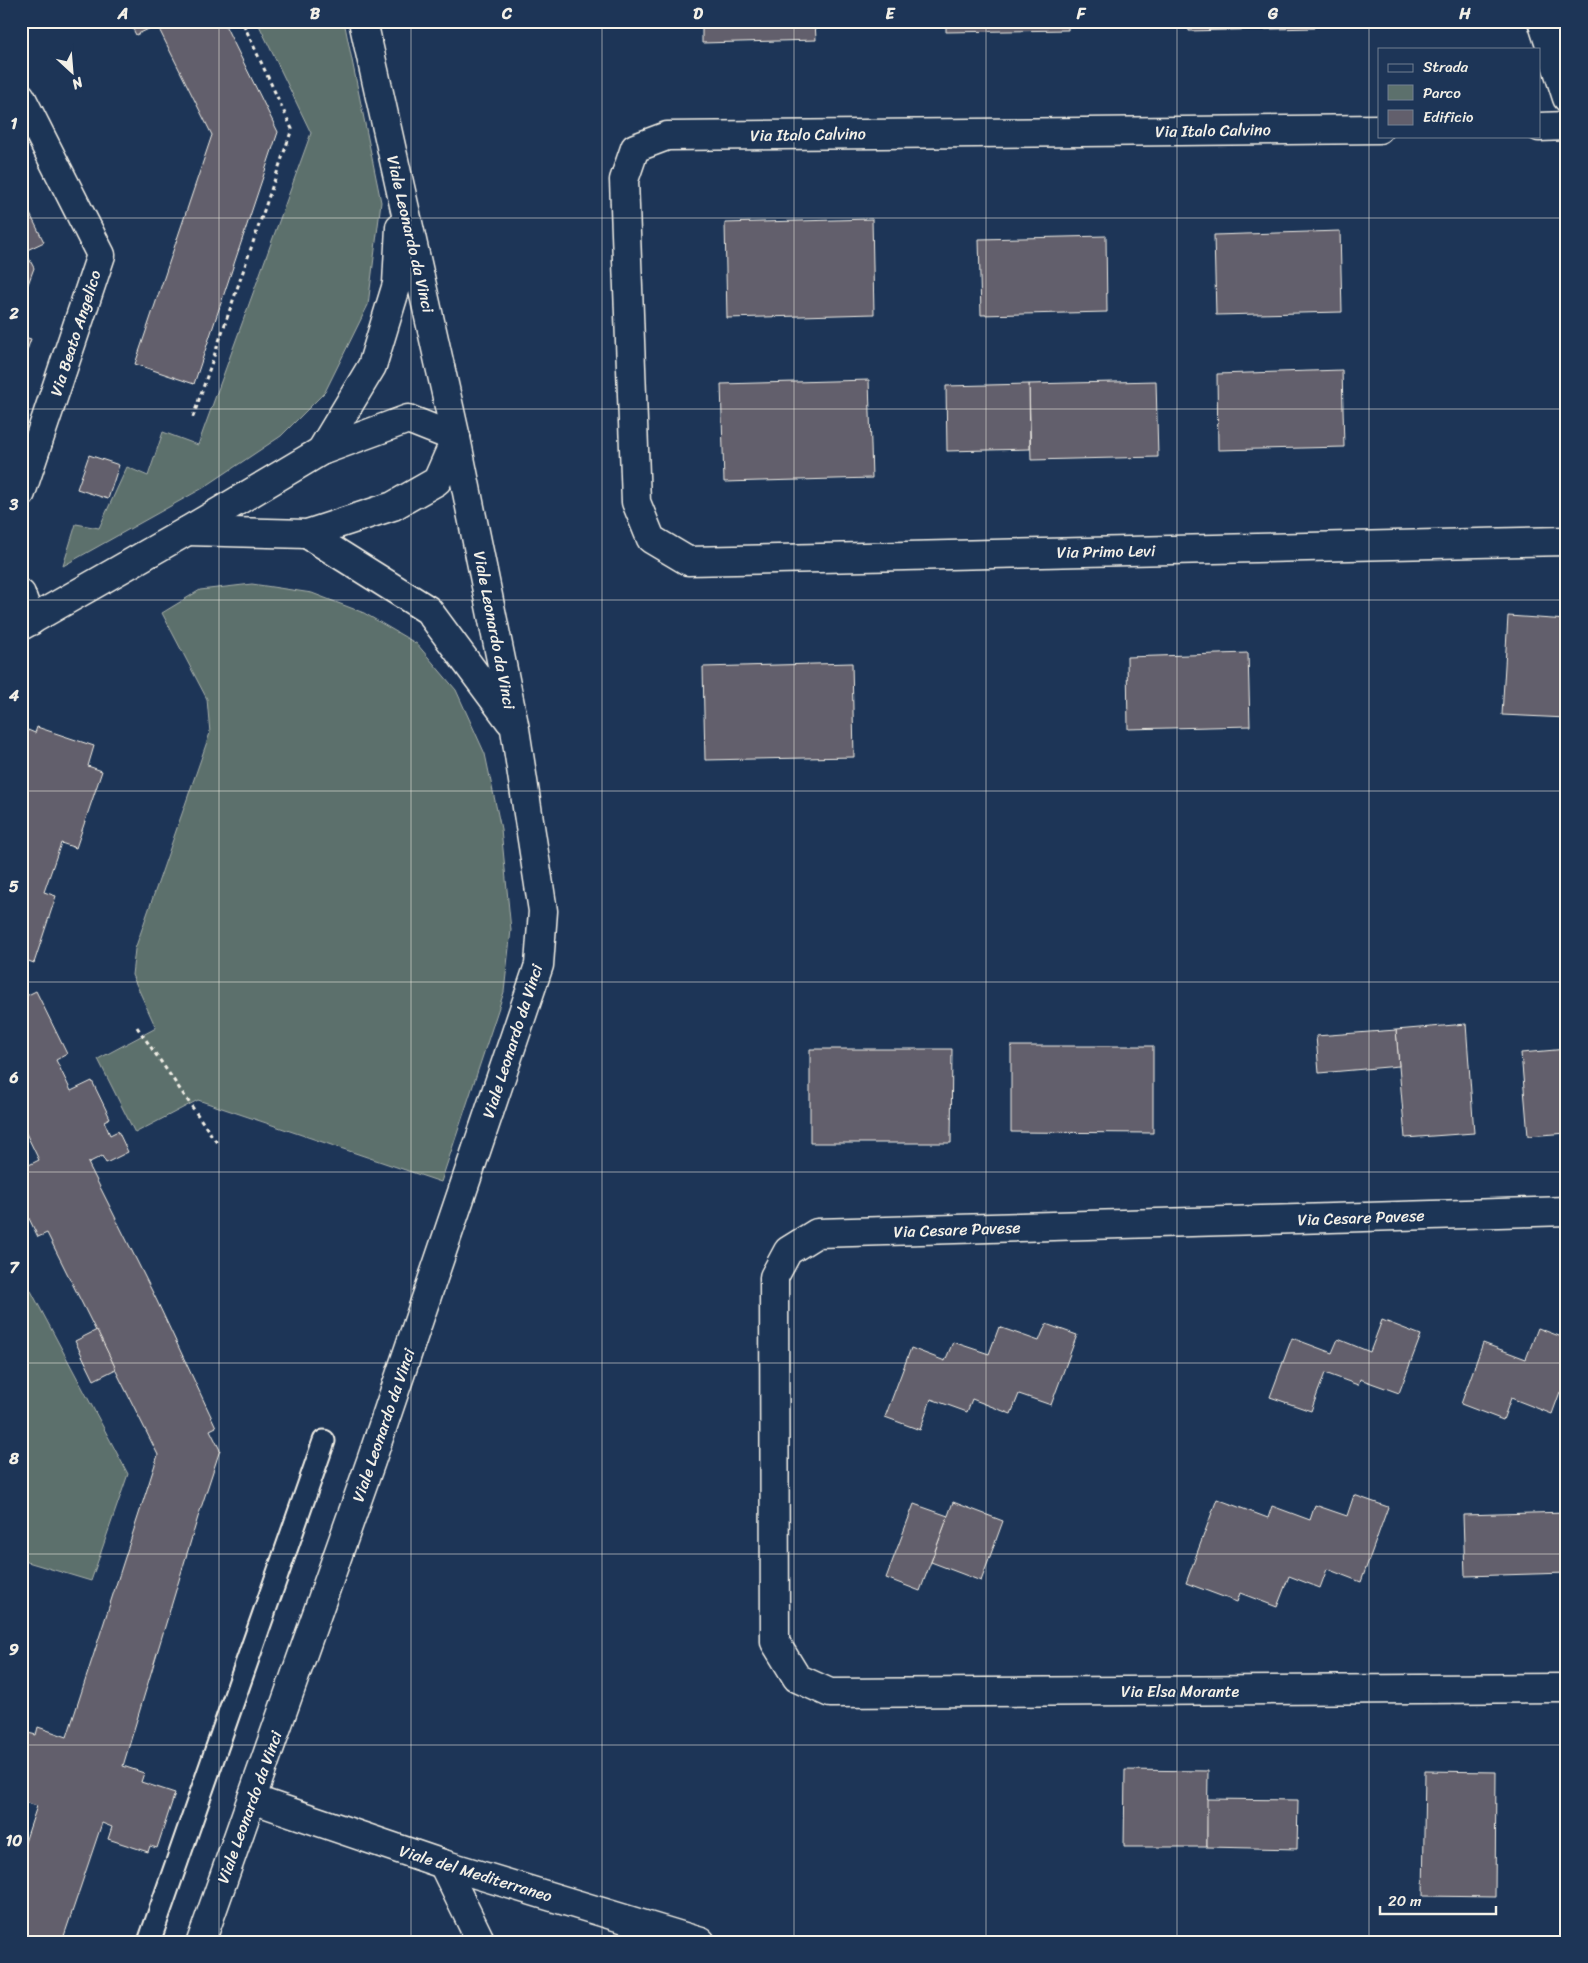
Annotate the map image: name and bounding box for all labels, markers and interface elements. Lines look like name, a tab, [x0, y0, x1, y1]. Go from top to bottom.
text: A	[117, 0, 128, 28]
text: B	[310, 0, 321, 28]
text: C	[501, 0, 513, 28]
text: D	[693, 0, 703, 28]
text: E	[886, 0, 896, 28]
text: F	[1076, 0, 1087, 28]
text: G	[1267, 0, 1279, 28]
text: H	[1458, 0, 1471, 28]
north arrow	[48, 48, 98, 98]
legend	[1378, 48, 1540, 138]
text: Strada	[1423, 54, 1469, 80]
text: N	[67, 69, 88, 97]
text: Parco	[1423, 80, 1461, 106]
text: Edificio	[1423, 104, 1474, 130]
text: 1	[11, 109, 18, 138]
street label: Via Italo Calvino	[1155, 115, 1271, 146]
street label: Via Italo Calvino	[750, 119, 866, 150]
street label: Viale Leonardo da Vinci	[378, 153, 443, 316]
street label: Via Beato Angelico	[41, 266, 110, 400]
text: 2	[8, 299, 19, 328]
text: 3	[9, 490, 19, 519]
street label: Via Primo Levi	[1056, 536, 1156, 567]
street label: Viale Leonardo da Vinci	[465, 548, 524, 712]
text: 4	[8, 681, 19, 710]
text: 5	[9, 872, 19, 901]
street label: Viale Leonardo da Vinci	[474, 960, 551, 1122]
text: 6	[8, 1063, 19, 1092]
street label: Via Cesare Pavese	[1297, 1201, 1425, 1234]
street label: Via Cesare Pavese	[893, 1213, 1021, 1246]
text: 7	[9, 1253, 20, 1282]
street label: Viale Leonardo da Vinci	[344, 1344, 424, 1506]
text: 8	[8, 1444, 19, 1473]
text: 9	[9, 1635, 19, 1664]
street label: Via Elsa Morante	[1121, 1677, 1239, 1706]
street label: Viale Leonardo da Vinci	[208, 1726, 291, 1888]
text: 10	[6, 1826, 22, 1855]
street label: Viale del Mediterraneo	[396, 1836, 556, 1911]
scale bar	[1380, 1883, 1497, 1915]
text: 20 m	[1388, 1888, 1422, 1914]

